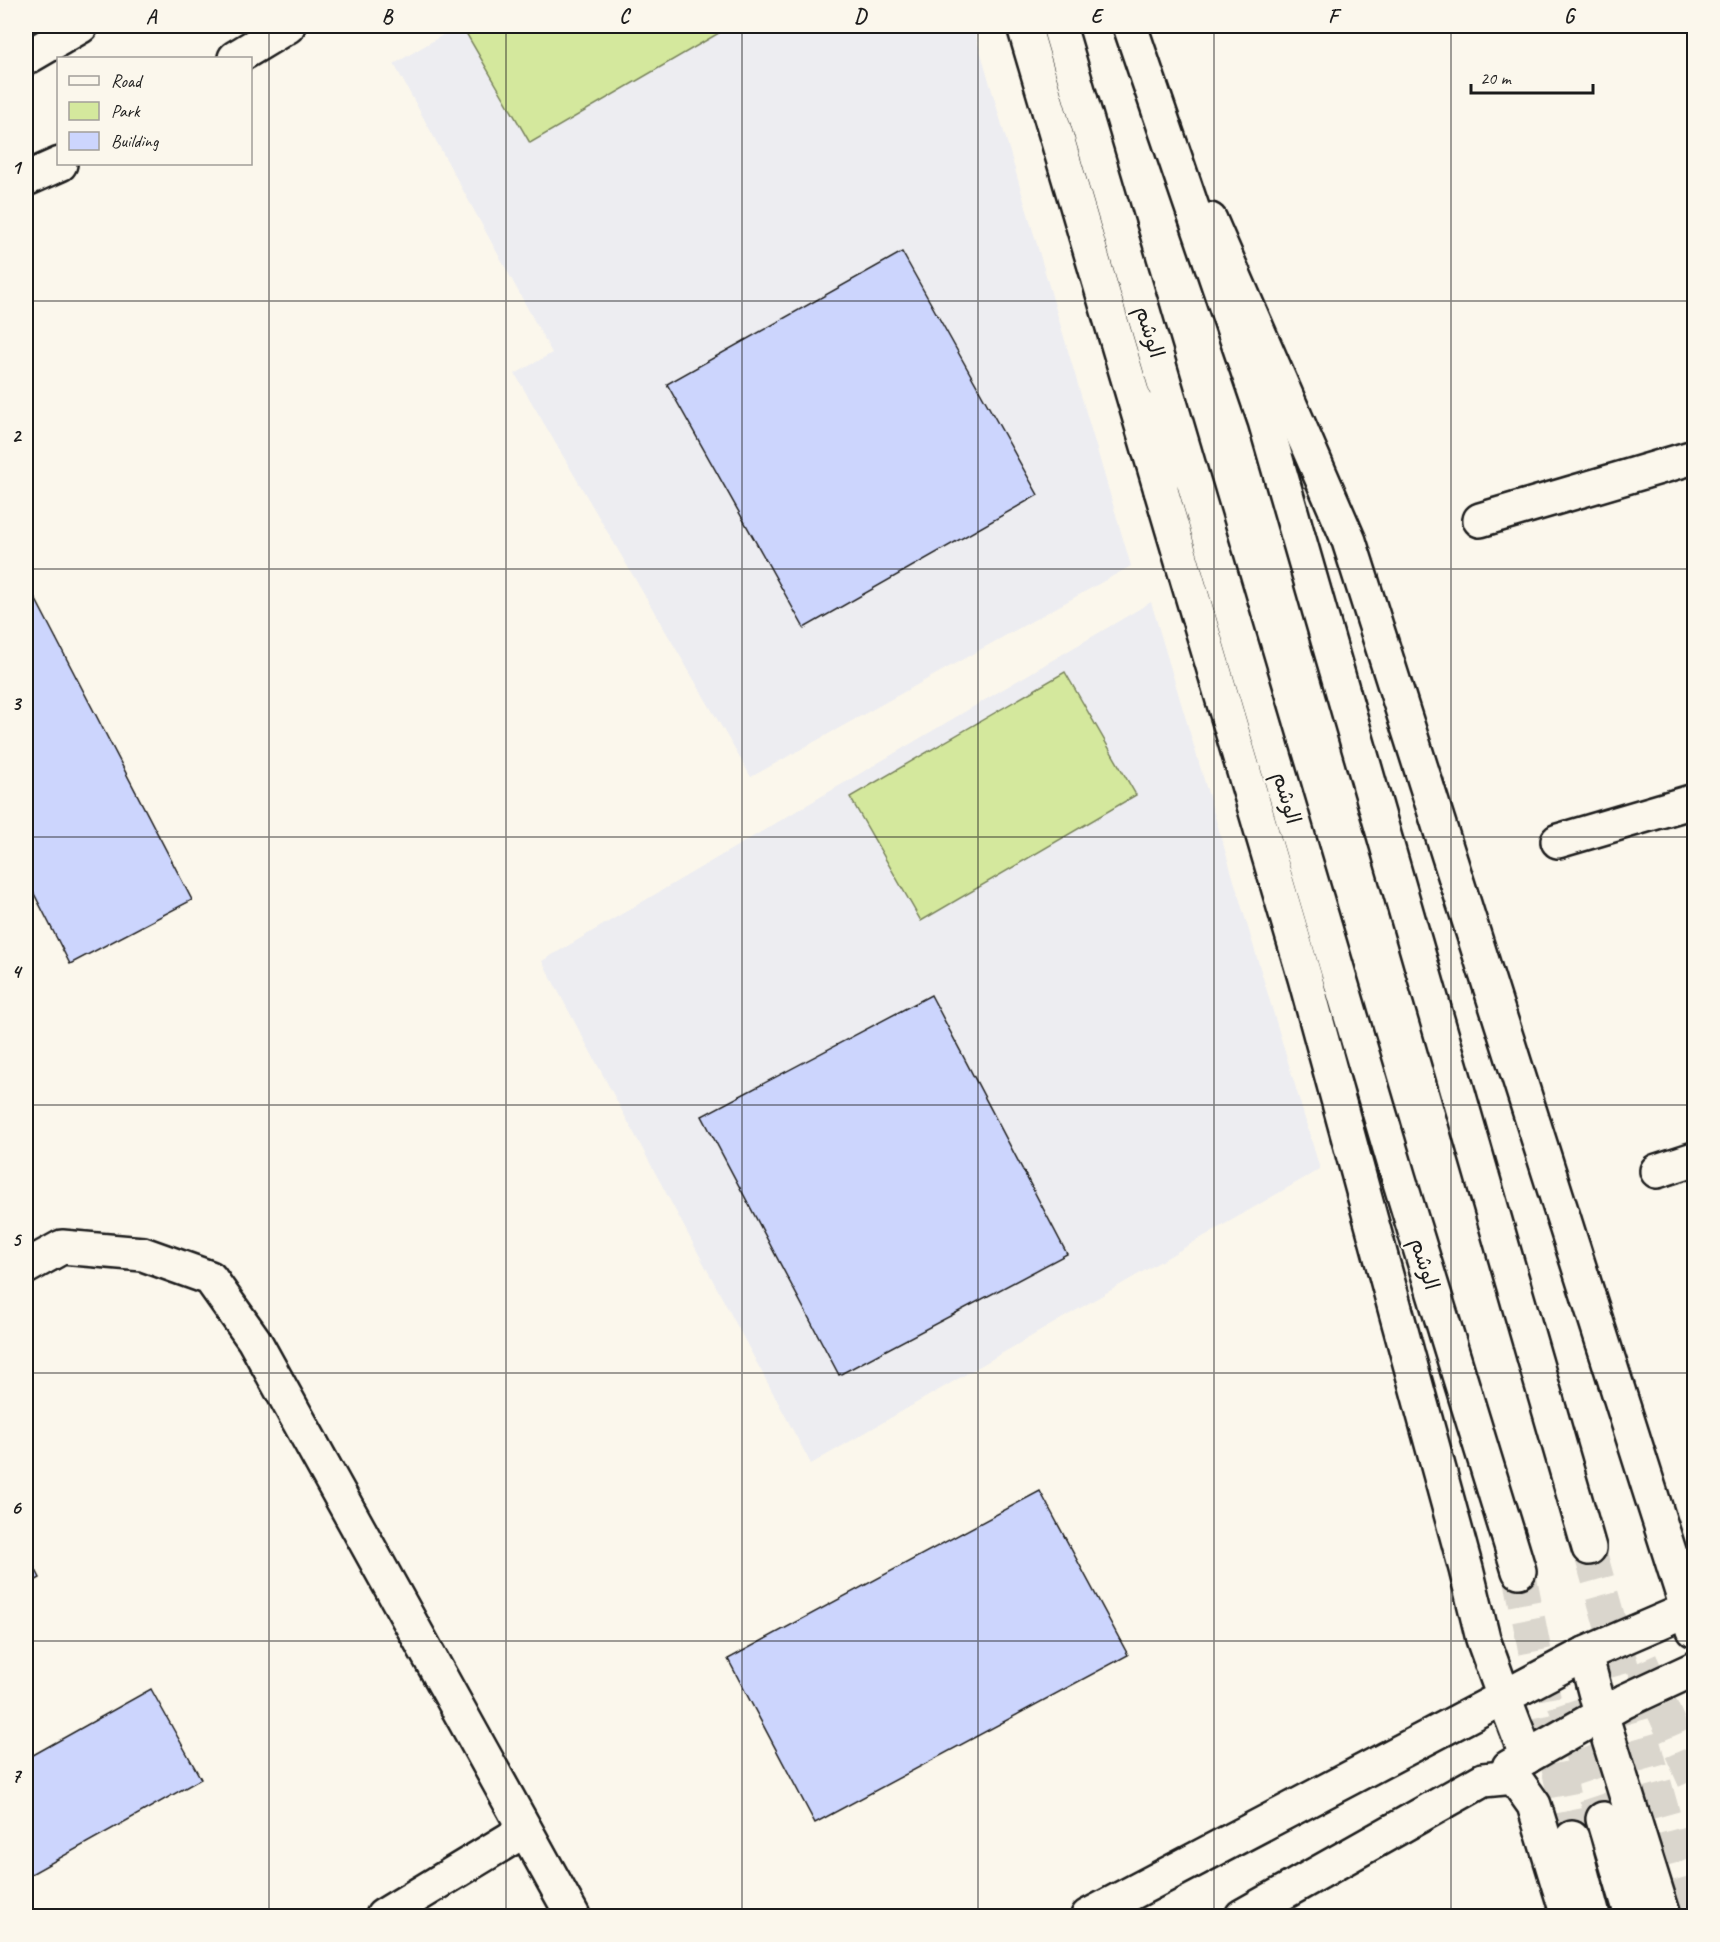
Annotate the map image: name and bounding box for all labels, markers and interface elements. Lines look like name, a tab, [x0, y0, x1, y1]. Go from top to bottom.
text: A	[146, 4, 158, 29]
text: B	[382, 4, 394, 29]
text: C	[619, 4, 631, 29]
text: D	[854, 4, 868, 29]
text: E	[1091, 4, 1105, 29]
text: F	[1328, 4, 1342, 29]
text: G	[1564, 4, 1577, 29]
legend	[57, 57, 252, 165]
scale bar	[1471, 57, 1592, 95]
text: 20 m	[1480, 67, 1513, 89]
text: Road	[111, 70, 144, 92]
text: Park	[111, 100, 141, 122]
text: Building	[111, 130, 160, 152]
text: 1	[12, 155, 23, 180]
street label: الوشم	[1127, 303, 1170, 362]
text: 2	[12, 423, 23, 448]
text: 3	[12, 691, 23, 716]
street label: الوشم	[1264, 769, 1307, 828]
text: 4	[12, 959, 24, 984]
text: 5	[12, 1227, 23, 1252]
street label: الوشم	[1402, 1235, 1445, 1294]
text: 6	[11, 1495, 22, 1520]
text: 7	[12, 1763, 23, 1788]

